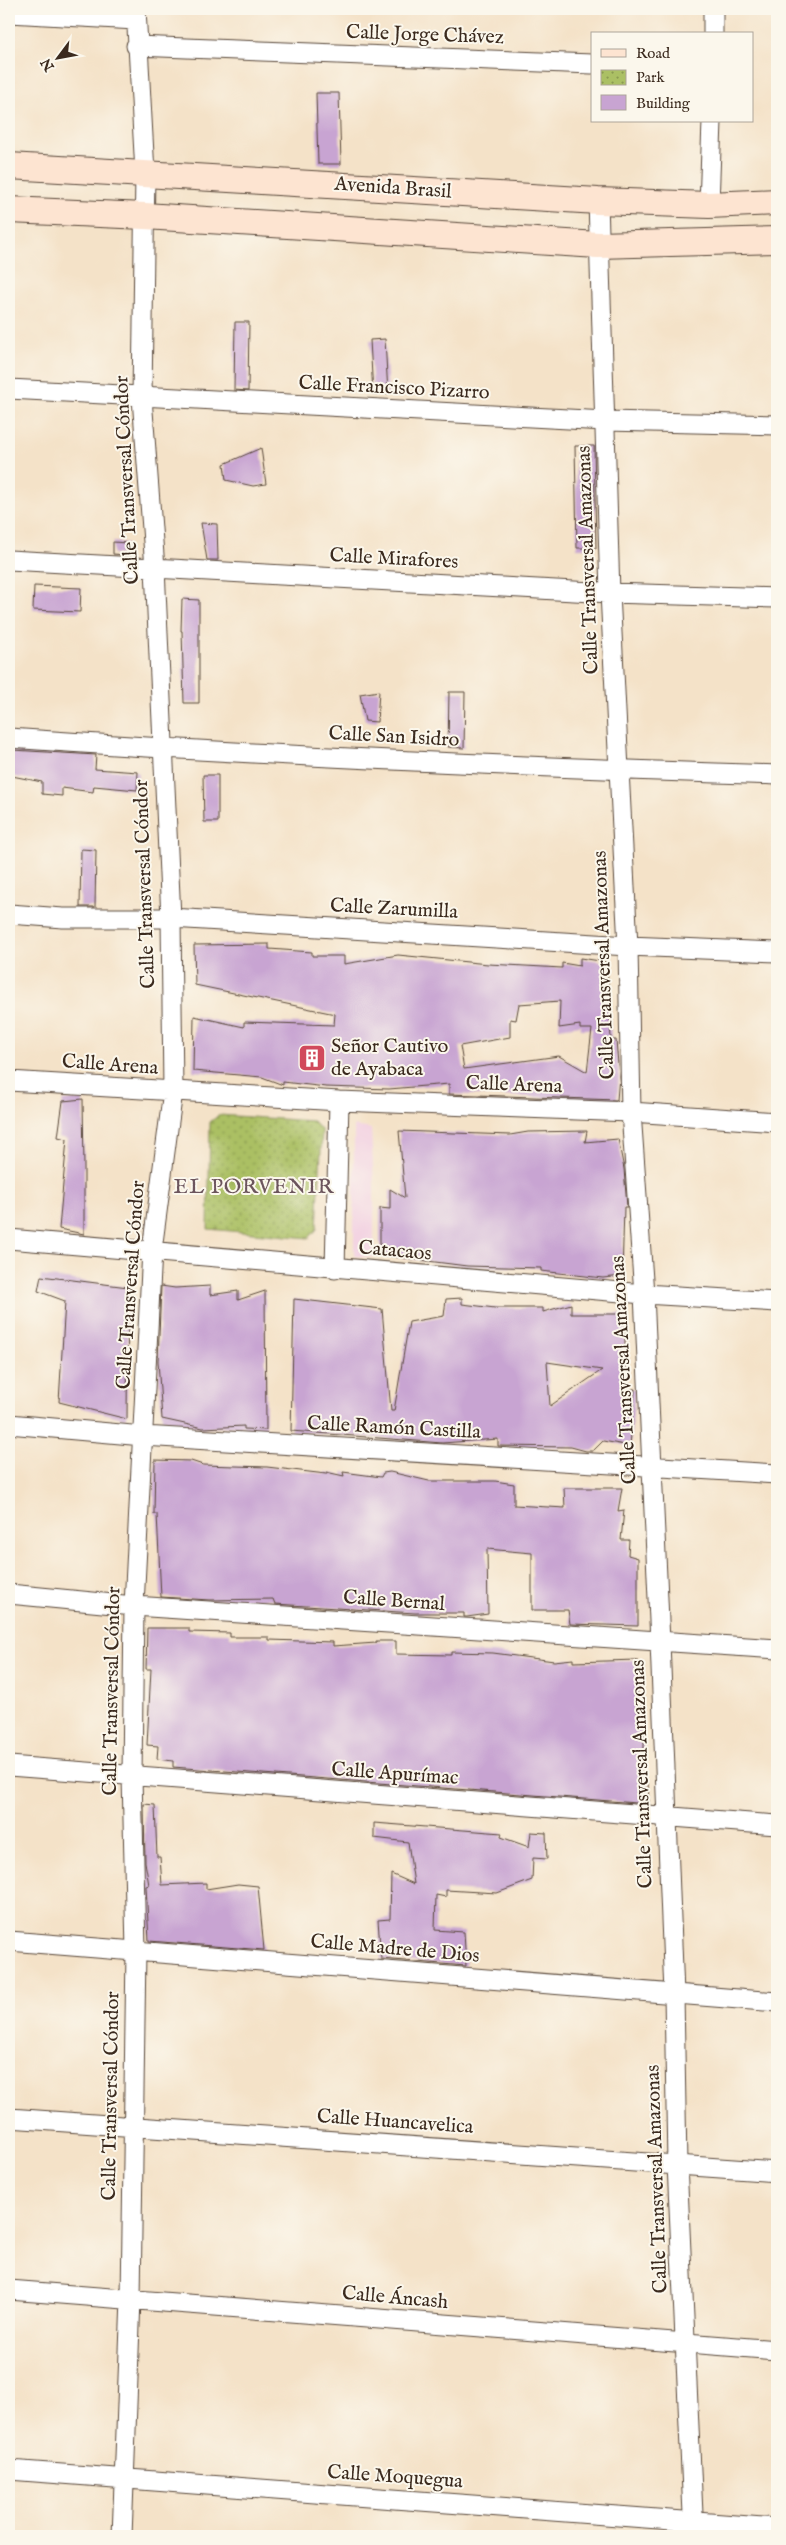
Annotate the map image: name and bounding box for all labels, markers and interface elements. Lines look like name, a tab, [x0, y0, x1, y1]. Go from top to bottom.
street label: Calle Jorge Chávez	[346, 20, 504, 50]
north arrow	[32, 32, 82, 82]
legend	[591, 32, 754, 122]
text: Road	[636, 44, 671, 63]
text: N	[37, 54, 59, 75]
text: Park	[636, 68, 666, 87]
text: Building	[636, 94, 691, 113]
street label: Avenida Brasil	[332, 171, 453, 205]
street label: Calle Francisco Pizarro	[298, 371, 490, 406]
street label: Calle Transversal Cóndor	[109, 374, 145, 585]
street label: Calle Transversal Amazonas	[572, 445, 604, 675]
street label: Calle Mirafores	[329, 543, 459, 575]
street label: Calle San Isidro	[328, 721, 460, 753]
street label: Calle Transversal Cóndor	[129, 778, 161, 989]
street label: Calle Transversal Amazonas	[588, 850, 620, 1080]
street label: Calle Zarumilla	[329, 893, 459, 925]
place label: Señor Cautivo de Ayabaca	[331, 1034, 449, 1082]
building icon: Señor Cautivo de Ayabaca	[297, 1043, 327, 1073]
street label: Calle Arena	[61, 1049, 159, 1081]
street label: Calle Arena	[465, 1071, 563, 1099]
district label: EL PORVENIR	[174, 1174, 335, 1201]
street label: Calle Transversal Cóndor	[111, 1179, 151, 1390]
street label: Catacaos	[357, 1235, 433, 1267]
street label: Calle Transversal Amazonas	[606, 1255, 642, 1485]
street label: Calle Ramón Castilla	[306, 1411, 482, 1445]
street label: Calle Bernal	[342, 1585, 446, 1617]
street label: Calle Transversal Cóndor	[98, 1586, 126, 1796]
street label: Calle Transversal Amazonas	[626, 1659, 658, 1889]
street label: Calle Apurímac	[331, 1757, 459, 1791]
street label: Calle Madre de Dios	[309, 1929, 481, 1969]
street label: Calle Transversal Cóndor	[97, 1991, 125, 2201]
street label: Calle Transversal Amazonas	[641, 2064, 673, 2294]
street label: Calle Huancavelica	[316, 2104, 474, 2140]
street label: Calle Áncash	[341, 2281, 449, 2315]
street label: Calle Moquegua	[326, 2460, 464, 2494]

